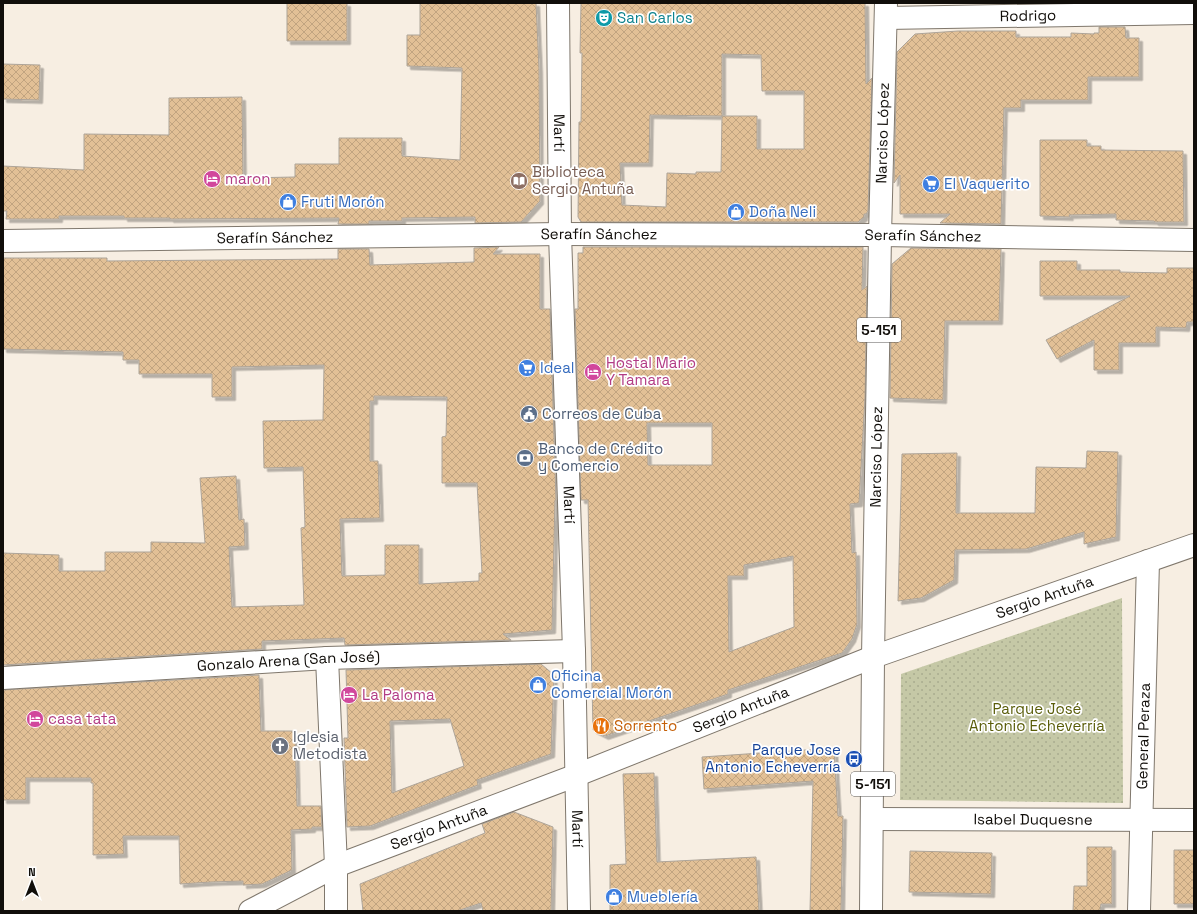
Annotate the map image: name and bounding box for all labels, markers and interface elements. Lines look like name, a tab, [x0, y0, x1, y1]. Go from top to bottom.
street label: Rodrigo	[999, 5, 1056, 25]
theatre icon: San Carlos	[594, 8, 614, 28]
place label: San Carlos	[617, 8, 693, 27]
street label: Narciso López	[871, 82, 893, 184]
street label: Martí	[550, 114, 569, 152]
place label: Biblioteca Sergio Antuña	[532, 162, 634, 198]
hotel icon: maron	[202, 169, 222, 189]
place label: maron	[225, 169, 270, 188]
library icon: Biblioteca Sergio Antuña	[509, 171, 529, 191]
supermarket icon: El Vaquerito	[921, 174, 941, 194]
place label: El Vaquerito	[944, 174, 1030, 193]
shop icon: Fruti Morón	[278, 192, 298, 212]
place label: Fruti Morón	[301, 192, 384, 211]
shop icon: Doña Neli	[726, 202, 746, 222]
place label: Doña Neli	[749, 202, 816, 221]
street label: Serafín Sánchez	[540, 224, 657, 243]
street label: Serafín Sánchez	[865, 225, 981, 246]
street label: Serafín Sánchez	[216, 227, 333, 247]
road number: 5-151	[857, 318, 901, 342]
place label: Hostal Mario Y Tamara	[606, 353, 696, 389]
supermarket icon: Ideal	[517, 358, 537, 378]
place label: Ideal	[540, 358, 575, 377]
hotel icon: Hostal Mario Y Tamara	[583, 362, 603, 382]
public building icon: Correos de Cuba	[519, 404, 539, 424]
place label: Correos de Cuba	[542, 404, 662, 423]
street label: Narciso López	[865, 406, 886, 508]
place label: Banco de Crédito y Comercio	[538, 439, 663, 475]
bank icon: Banco de Crédito y Comercio	[515, 448, 535, 468]
street label: Martí	[559, 486, 580, 524]
street label: Sergio Antuña	[993, 571, 1096, 622]
street label: Gonzalo Arena (San José)	[196, 646, 380, 675]
place label: Oficina Comercial Morón	[551, 666, 672, 702]
shop icon: Oficina Comercial Morón	[528, 675, 548, 695]
street label: Sergio Antuña	[690, 681, 792, 737]
street label: General Peraza	[1132, 682, 1154, 790]
hotel icon: La Paloma	[339, 685, 359, 705]
place label: La Paloma	[362, 685, 435, 704]
park label: Parque José Antonio Echeverría	[969, 699, 1105, 735]
hotel icon: casa tata	[25, 709, 45, 729]
place label: casa tata	[48, 709, 117, 728]
restaurant icon: Sorrento	[591, 716, 611, 736]
place label: Sorrento	[614, 716, 677, 735]
place label: Iglesia Metodista	[293, 727, 367, 763]
church icon: Iglesia Metodista	[270, 736, 290, 756]
place label: Parque Jose Antonio Echeverría	[705, 740, 841, 776]
bus stop icon: Parque Jose Antonio Echeverría	[844, 749, 864, 769]
road number: 5-151	[851, 772, 895, 796]
street label: Sergio Antuña	[388, 800, 490, 854]
street label: Isabel Duquesne	[973, 809, 1093, 829]
street label: Martí	[568, 810, 588, 848]
north arrow	[12, 862, 52, 902]
text: N	[28, 865, 36, 879]
shop icon: Mueblería	[604, 887, 624, 907]
place label: Mueblería	[627, 887, 699, 906]

